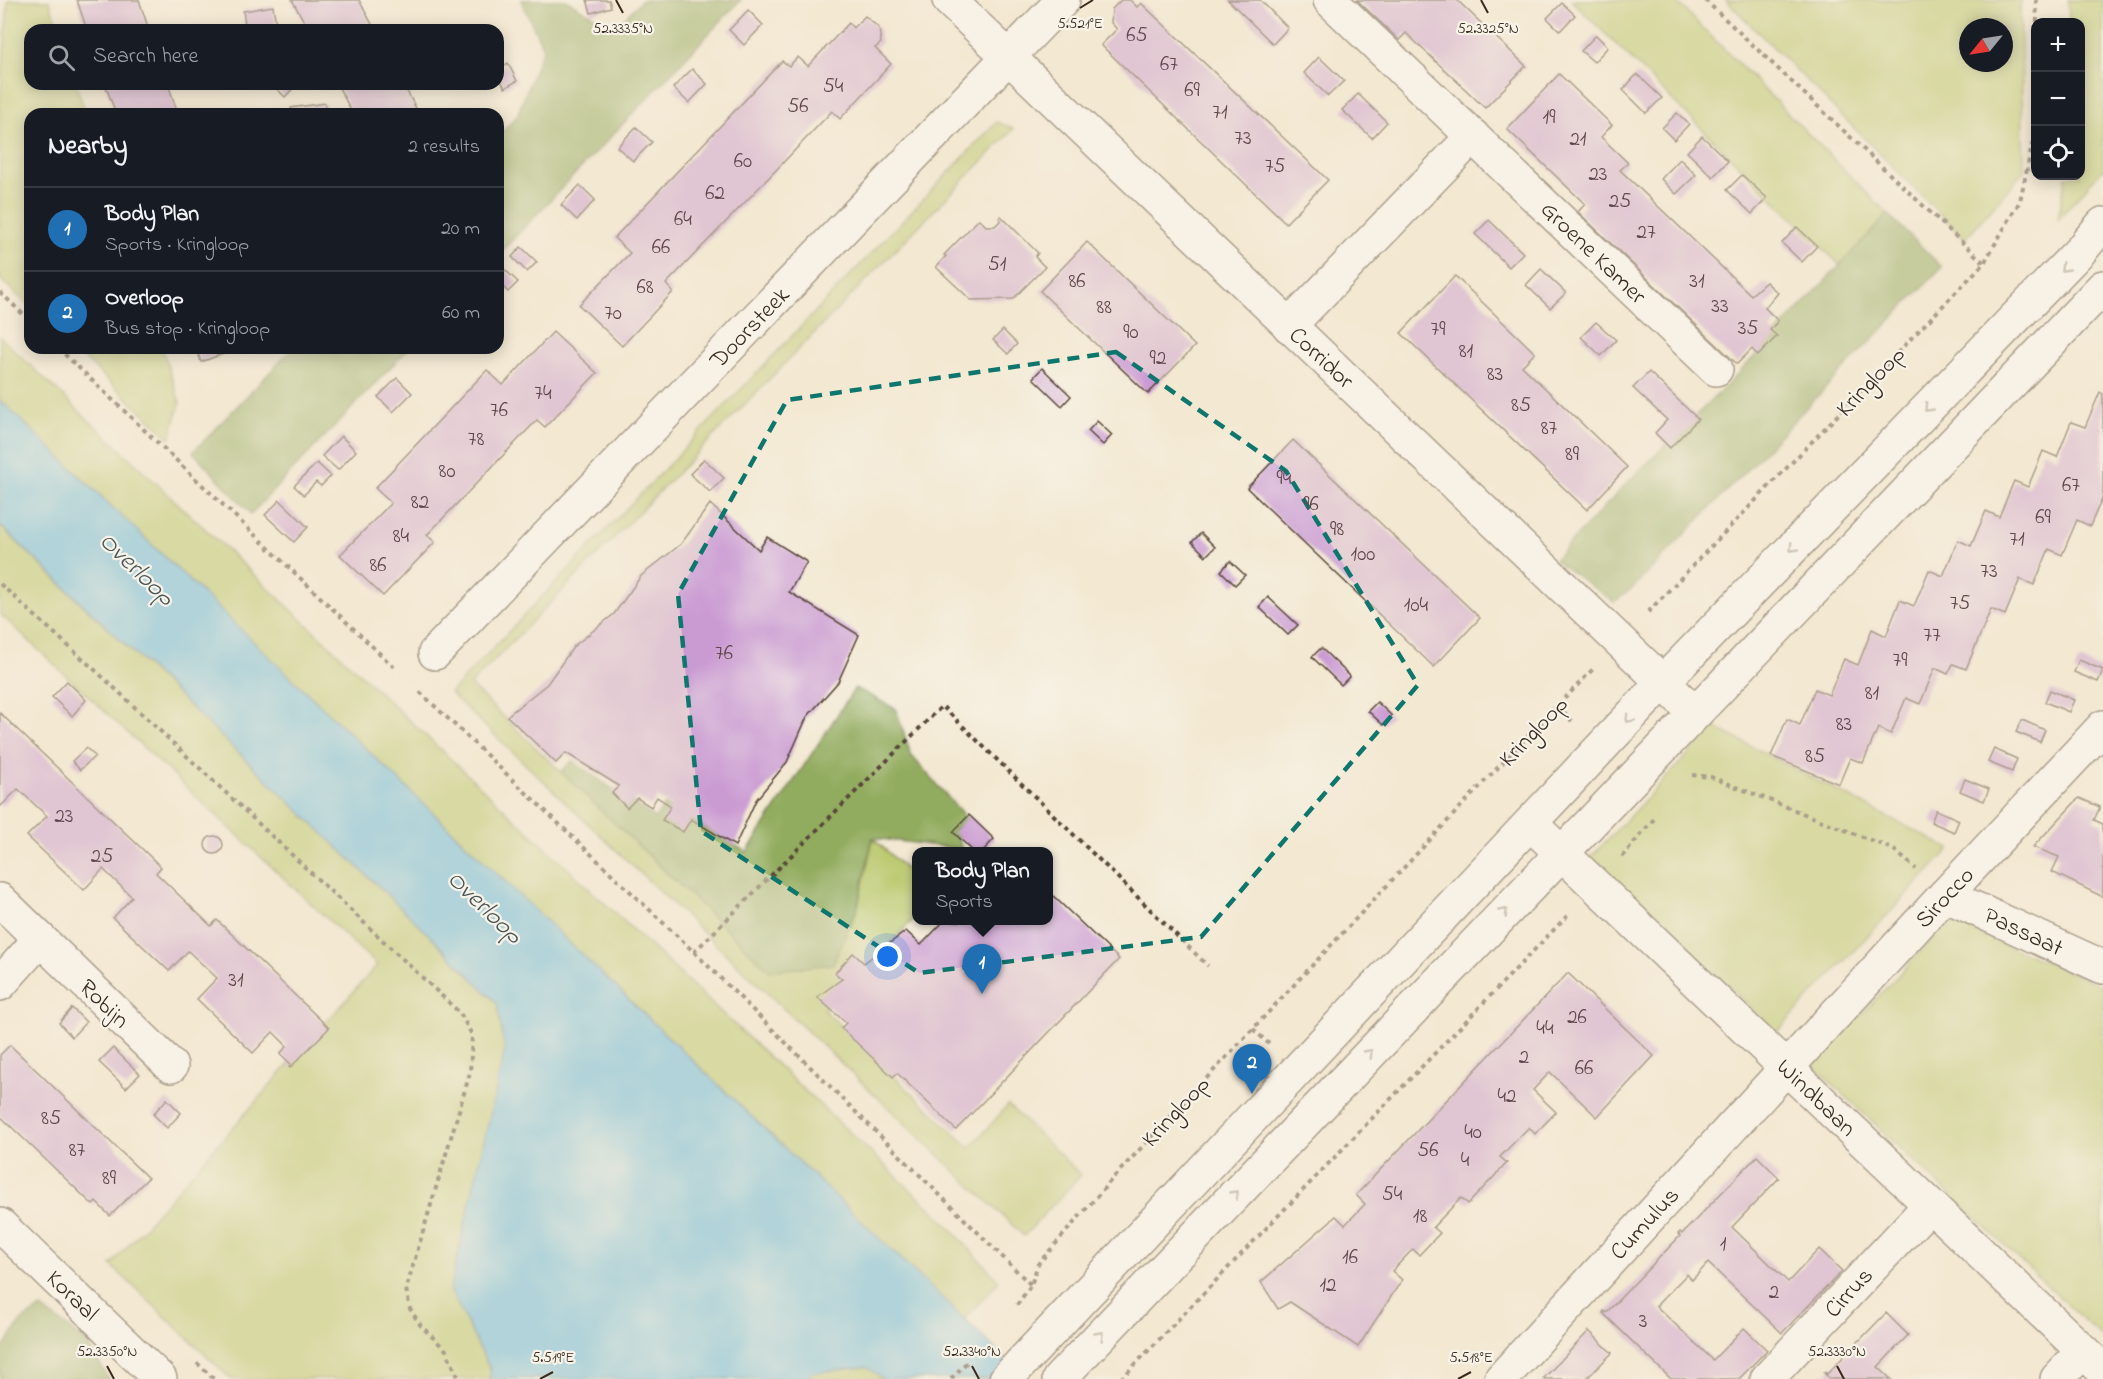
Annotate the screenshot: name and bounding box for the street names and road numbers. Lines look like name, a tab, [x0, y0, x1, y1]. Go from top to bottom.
street label: Groene Kamer	[1531, 194, 1654, 314]
street label: Doorsteek	[702, 279, 799, 378]
street label: Corridor	[1280, 319, 1361, 399]
street label: Kringloop	[1829, 339, 1915, 426]
street label: Kringloop	[1492, 689, 1578, 776]
street label: Sirocco	[1908, 860, 1984, 938]
street label: Passaat	[1978, 900, 2068, 967]
street label: Robijn	[70, 972, 137, 1038]
street label: Windbaan	[1767, 1052, 1863, 1146]
street label: Kringloop	[1134, 1069, 1219, 1156]
street label: Cumulus	[1603, 1180, 1689, 1269]
street label: Cirrus	[1817, 1260, 1882, 1327]
street label: Koraal	[37, 1263, 106, 1331]

